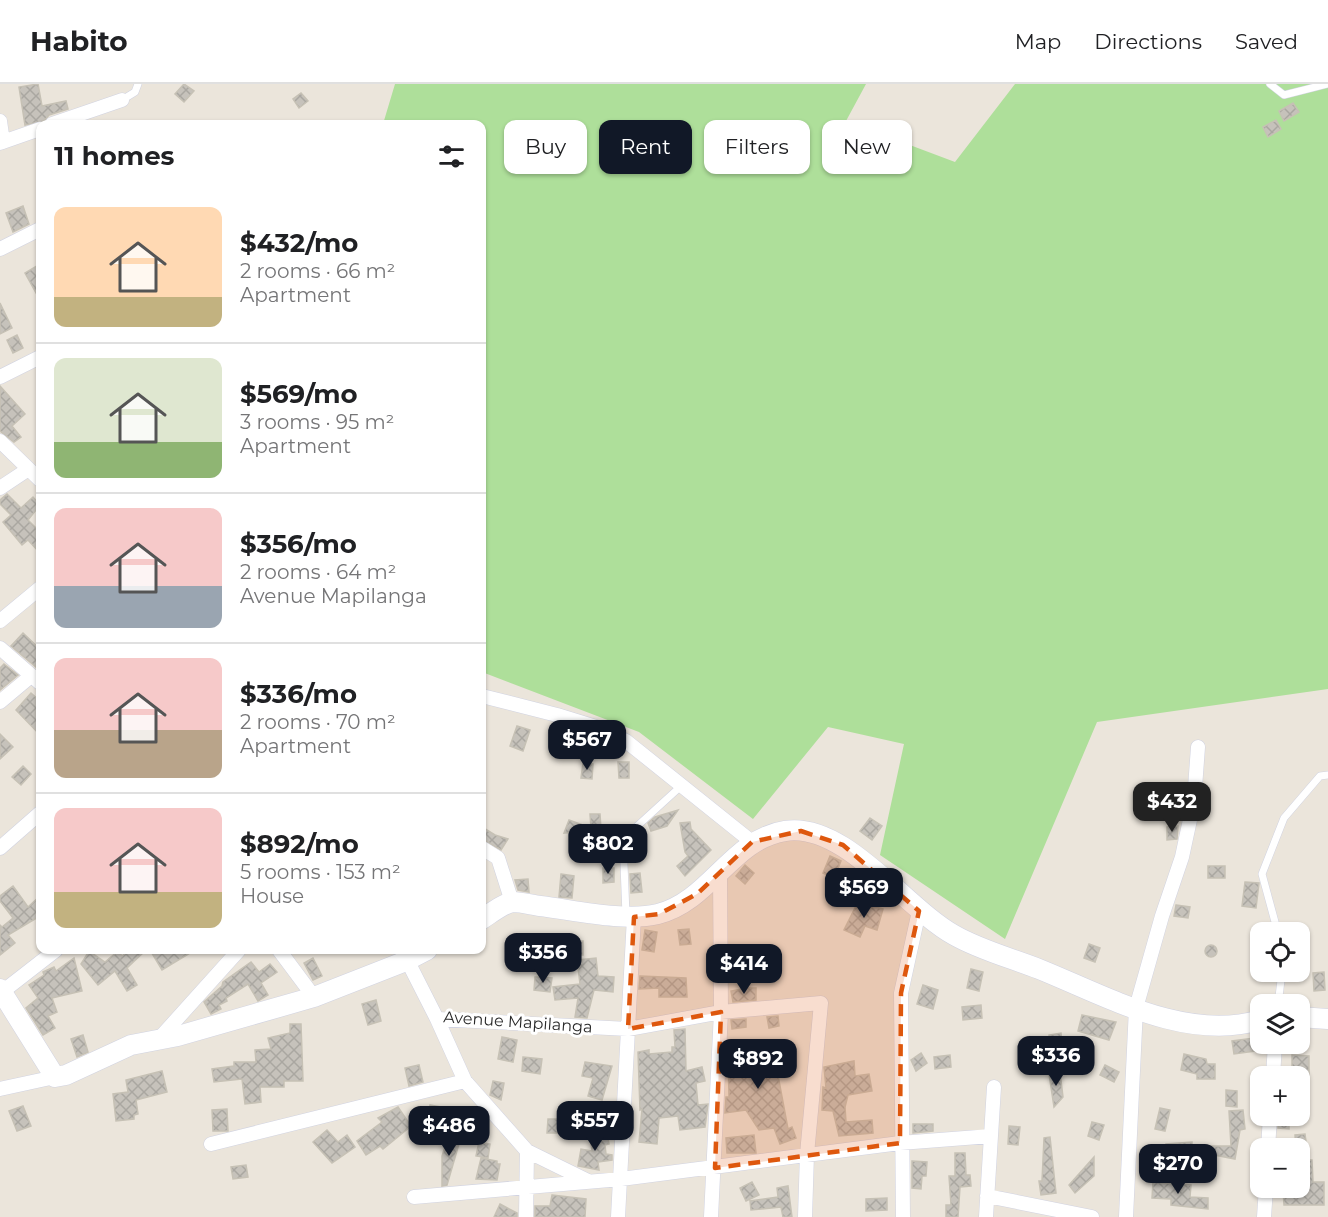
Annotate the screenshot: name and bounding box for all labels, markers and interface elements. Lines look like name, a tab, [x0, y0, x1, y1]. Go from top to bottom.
text: Habito	[30, 24, 128, 58]
text: Map	[1015, 29, 1061, 54]
text: Directions	[1094, 29, 1202, 54]
text: Saved	[1235, 29, 1298, 54]
chip: Buy	[504, 120, 587, 174]
chip: Rent	[599, 120, 692, 174]
chip: Filters	[704, 120, 810, 174]
chip: New	[822, 120, 912, 174]
text: 11 homes	[54, 140, 174, 172]
icon: filters	[435, 140, 468, 173]
text: $432/mo	[240, 227, 358, 259]
icon: home	[102, 231, 174, 303]
text: 2 rooms · 66 m²	[240, 259, 395, 283]
text: Apartment	[240, 283, 351, 307]
text: $569/mo	[240, 378, 358, 410]
icon: home	[102, 382, 174, 454]
text: 3 rooms · 95 m²	[240, 410, 394, 434]
text: Apartment	[240, 434, 351, 458]
text: $356/mo	[240, 528, 357, 560]
icon: home	[102, 532, 174, 604]
text: 2 rooms · 64 m²	[240, 560, 396, 584]
text: Avenue Mapilanga	[240, 584, 427, 608]
text: $336/mo	[240, 678, 357, 710]
icon: home	[102, 682, 174, 754]
text: 2 rooms · 70 m²	[240, 710, 396, 734]
pin: $567	[551, 720, 623, 771]
text: $567	[562, 727, 612, 751]
text: Apartment	[240, 734, 351, 758]
pin: $432	[1136, 782, 1208, 833]
text: $432	[1147, 789, 1197, 813]
pin: $802	[572, 824, 644, 875]
text: $892/mo	[240, 828, 359, 860]
text: $802	[582, 831, 634, 855]
icon: home	[102, 832, 174, 904]
text: 5 rooms · 153 m²	[240, 860, 401, 884]
pin: $569	[828, 868, 900, 919]
text: $569	[839, 875, 889, 899]
text: House	[240, 884, 304, 908]
map controls	[1250, 922, 1310, 1198]
button: locate	[1250, 922, 1310, 982]
pin: $356	[507, 933, 579, 984]
text: $356	[519, 940, 567, 964]
pin: $414	[708, 944, 780, 995]
text: $414	[720, 951, 768, 975]
button: layers	[1250, 994, 1310, 1054]
street label: Avenue Mapilanga	[443, 1007, 593, 1037]
pin: $336	[1020, 1036, 1092, 1087]
pin: $892	[722, 1039, 794, 1090]
text: $336	[1031, 1043, 1081, 1067]
text: $892	[733, 1046, 783, 1070]
button: +	[1250, 1066, 1310, 1126]
pin: $557	[559, 1101, 631, 1152]
pin: $486	[413, 1106, 485, 1157]
text: $557	[571, 1108, 619, 1132]
text: $486	[423, 1113, 475, 1137]
button: −	[1250, 1138, 1310, 1198]
pin: $270	[1142, 1144, 1214, 1195]
text: $270	[1153, 1151, 1203, 1175]

